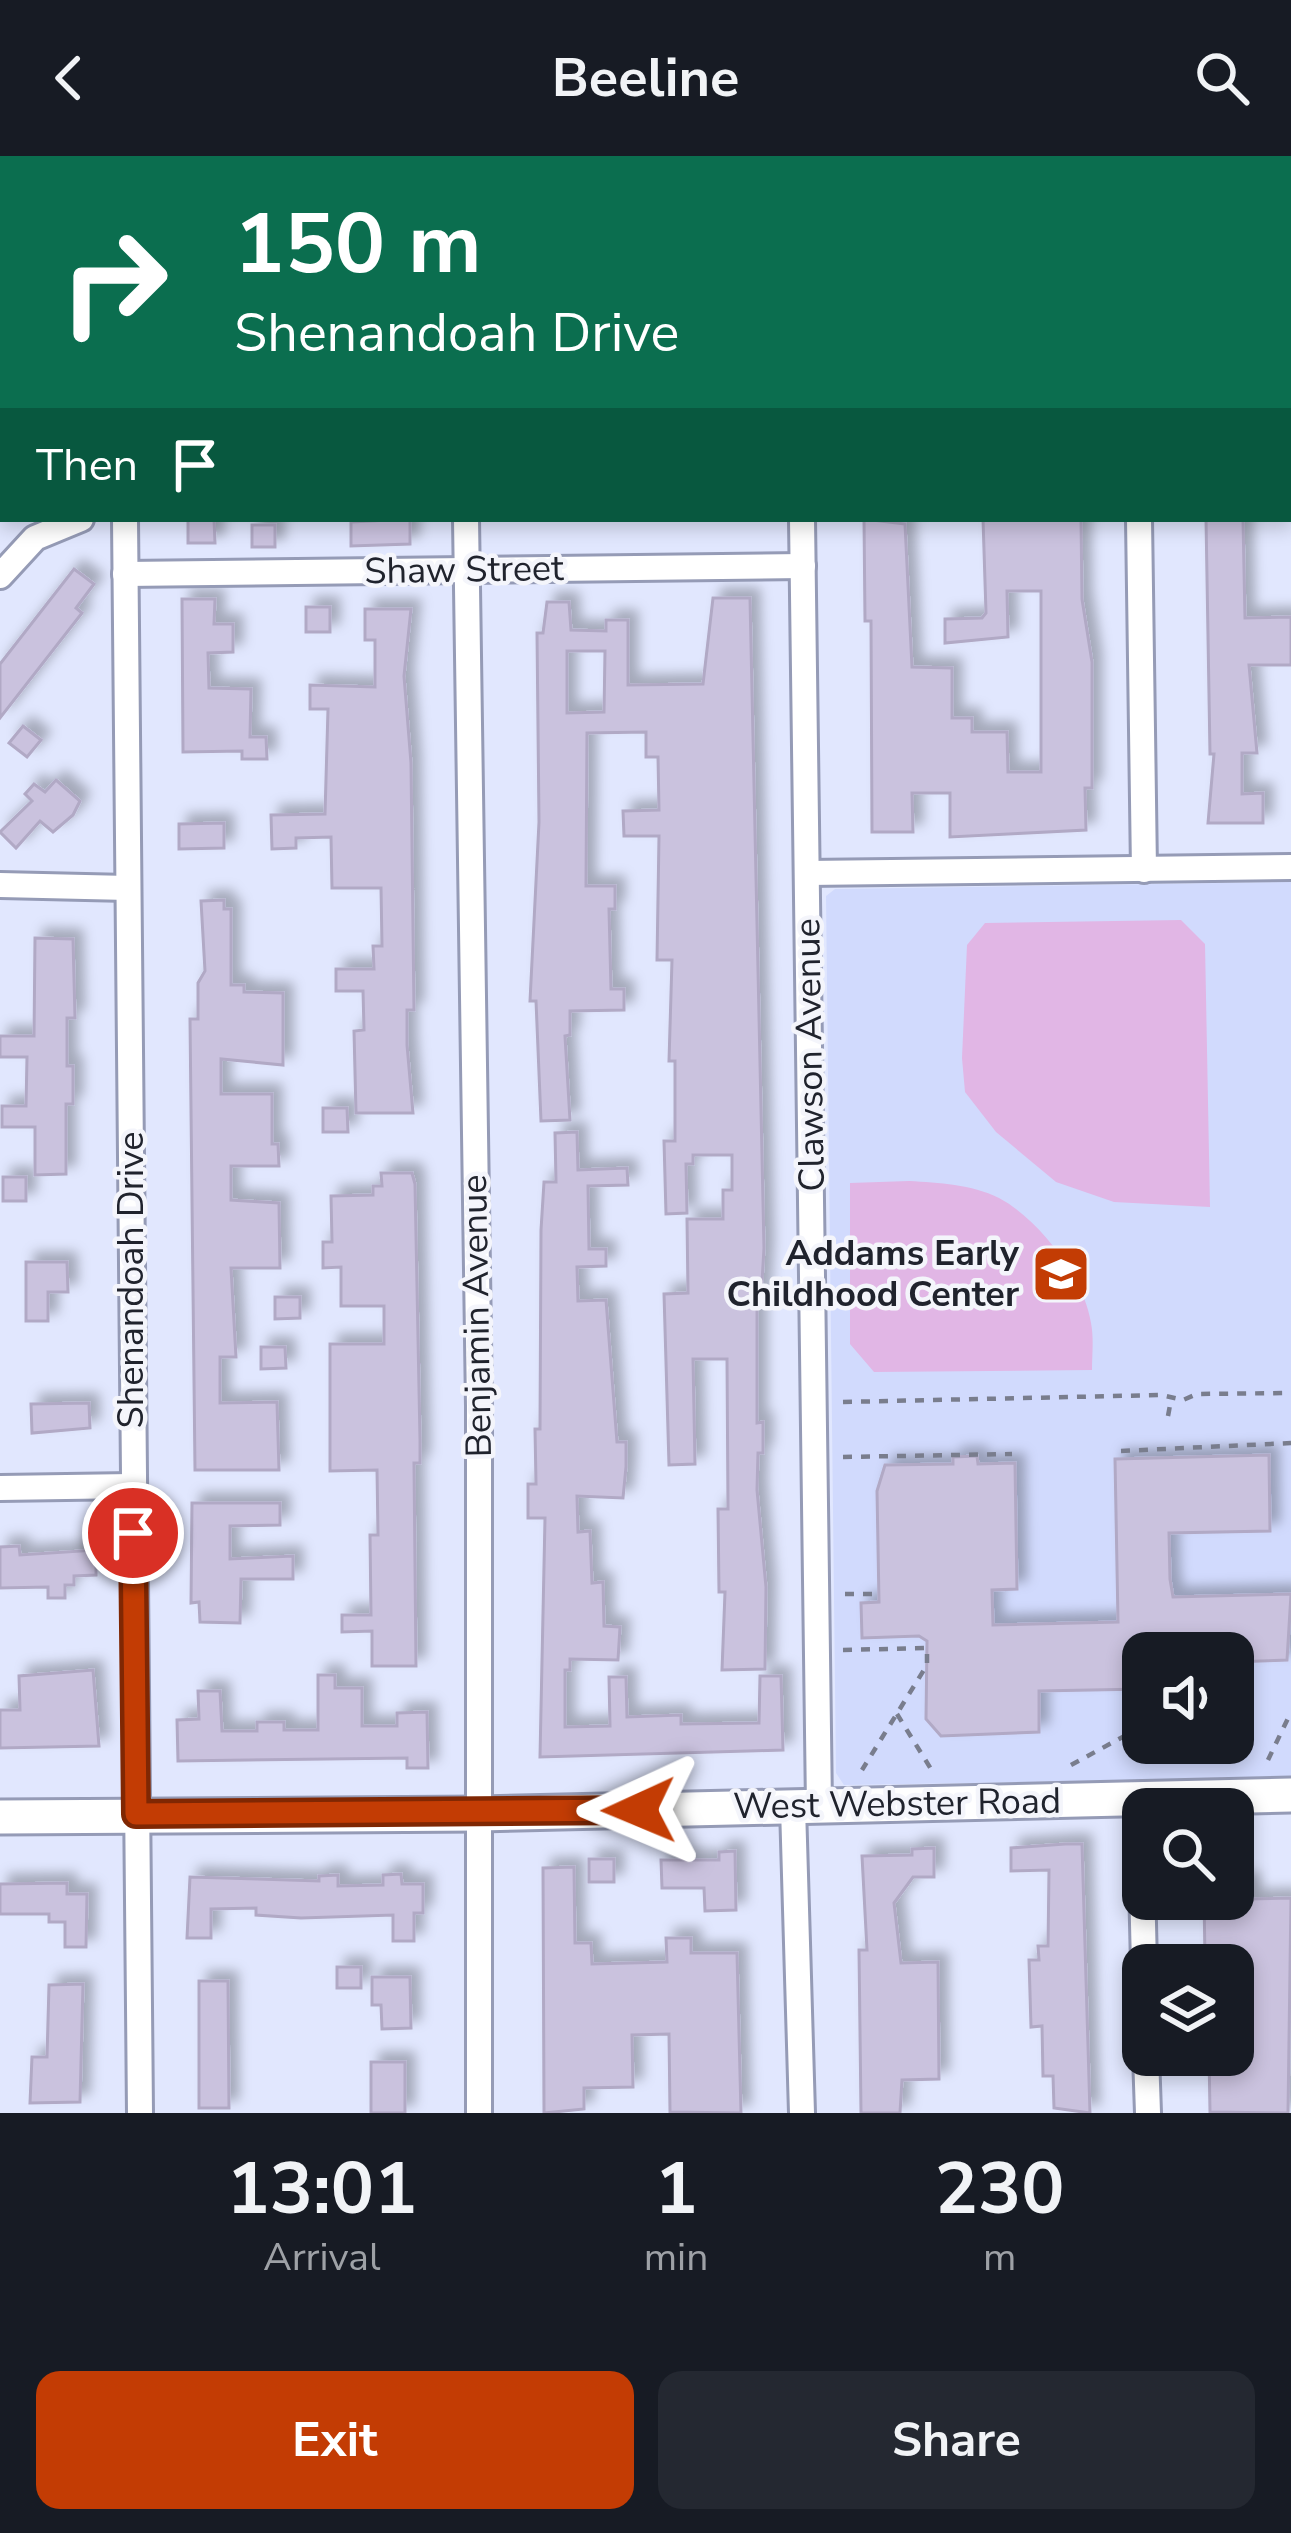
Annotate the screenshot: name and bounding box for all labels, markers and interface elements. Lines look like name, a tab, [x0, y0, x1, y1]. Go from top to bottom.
text: Beeline	[552, 41, 739, 115]
icon: back	[36, 45, 102, 111]
icon: search	[1189, 45, 1255, 111]
text: 150 m	[234, 187, 482, 302]
icon: right	[36, 204, 192, 360]
text: Shenandoah Drive	[234, 296, 679, 370]
icon: arrive	[162, 432, 228, 498]
text: Then	[36, 435, 138, 496]
street label: Shaw Street	[364, 544, 564, 596]
street label: Clawson Avenue	[783, 918, 837, 1192]
street label: Shenandoah Drive	[107, 1132, 156, 1428]
street label: Benjamin Avenue	[450, 1174, 504, 1458]
place label: Addams Early Childhood Center	[727, 1229, 1020, 1319]
school or university icon: Addams Early Childhood Center	[1030, 1243, 1092, 1305]
pin	[82, 1482, 184, 1584]
icon: arrive	[100, 1500, 166, 1566]
map controls	[1122, 1632, 1254, 2076]
button: sound	[1122, 1632, 1254, 1764]
position arrow	[576, 1747, 702, 1873]
street label: West Webster Road	[733, 1777, 1061, 1831]
button: search	[1122, 1788, 1254, 1920]
button: layers	[1122, 1944, 1254, 2076]
text: 13:01	[227, 2140, 417, 2238]
text: 1	[654, 2140, 698, 2238]
text: 230	[935, 2140, 1064, 2238]
text: Arrival	[263, 2231, 381, 2284]
text: min	[644, 2231, 708, 2284]
text: m	[983, 2231, 1016, 2284]
button: Exit	[36, 2371, 634, 2509]
button: Share	[658, 2371, 1255, 2509]

